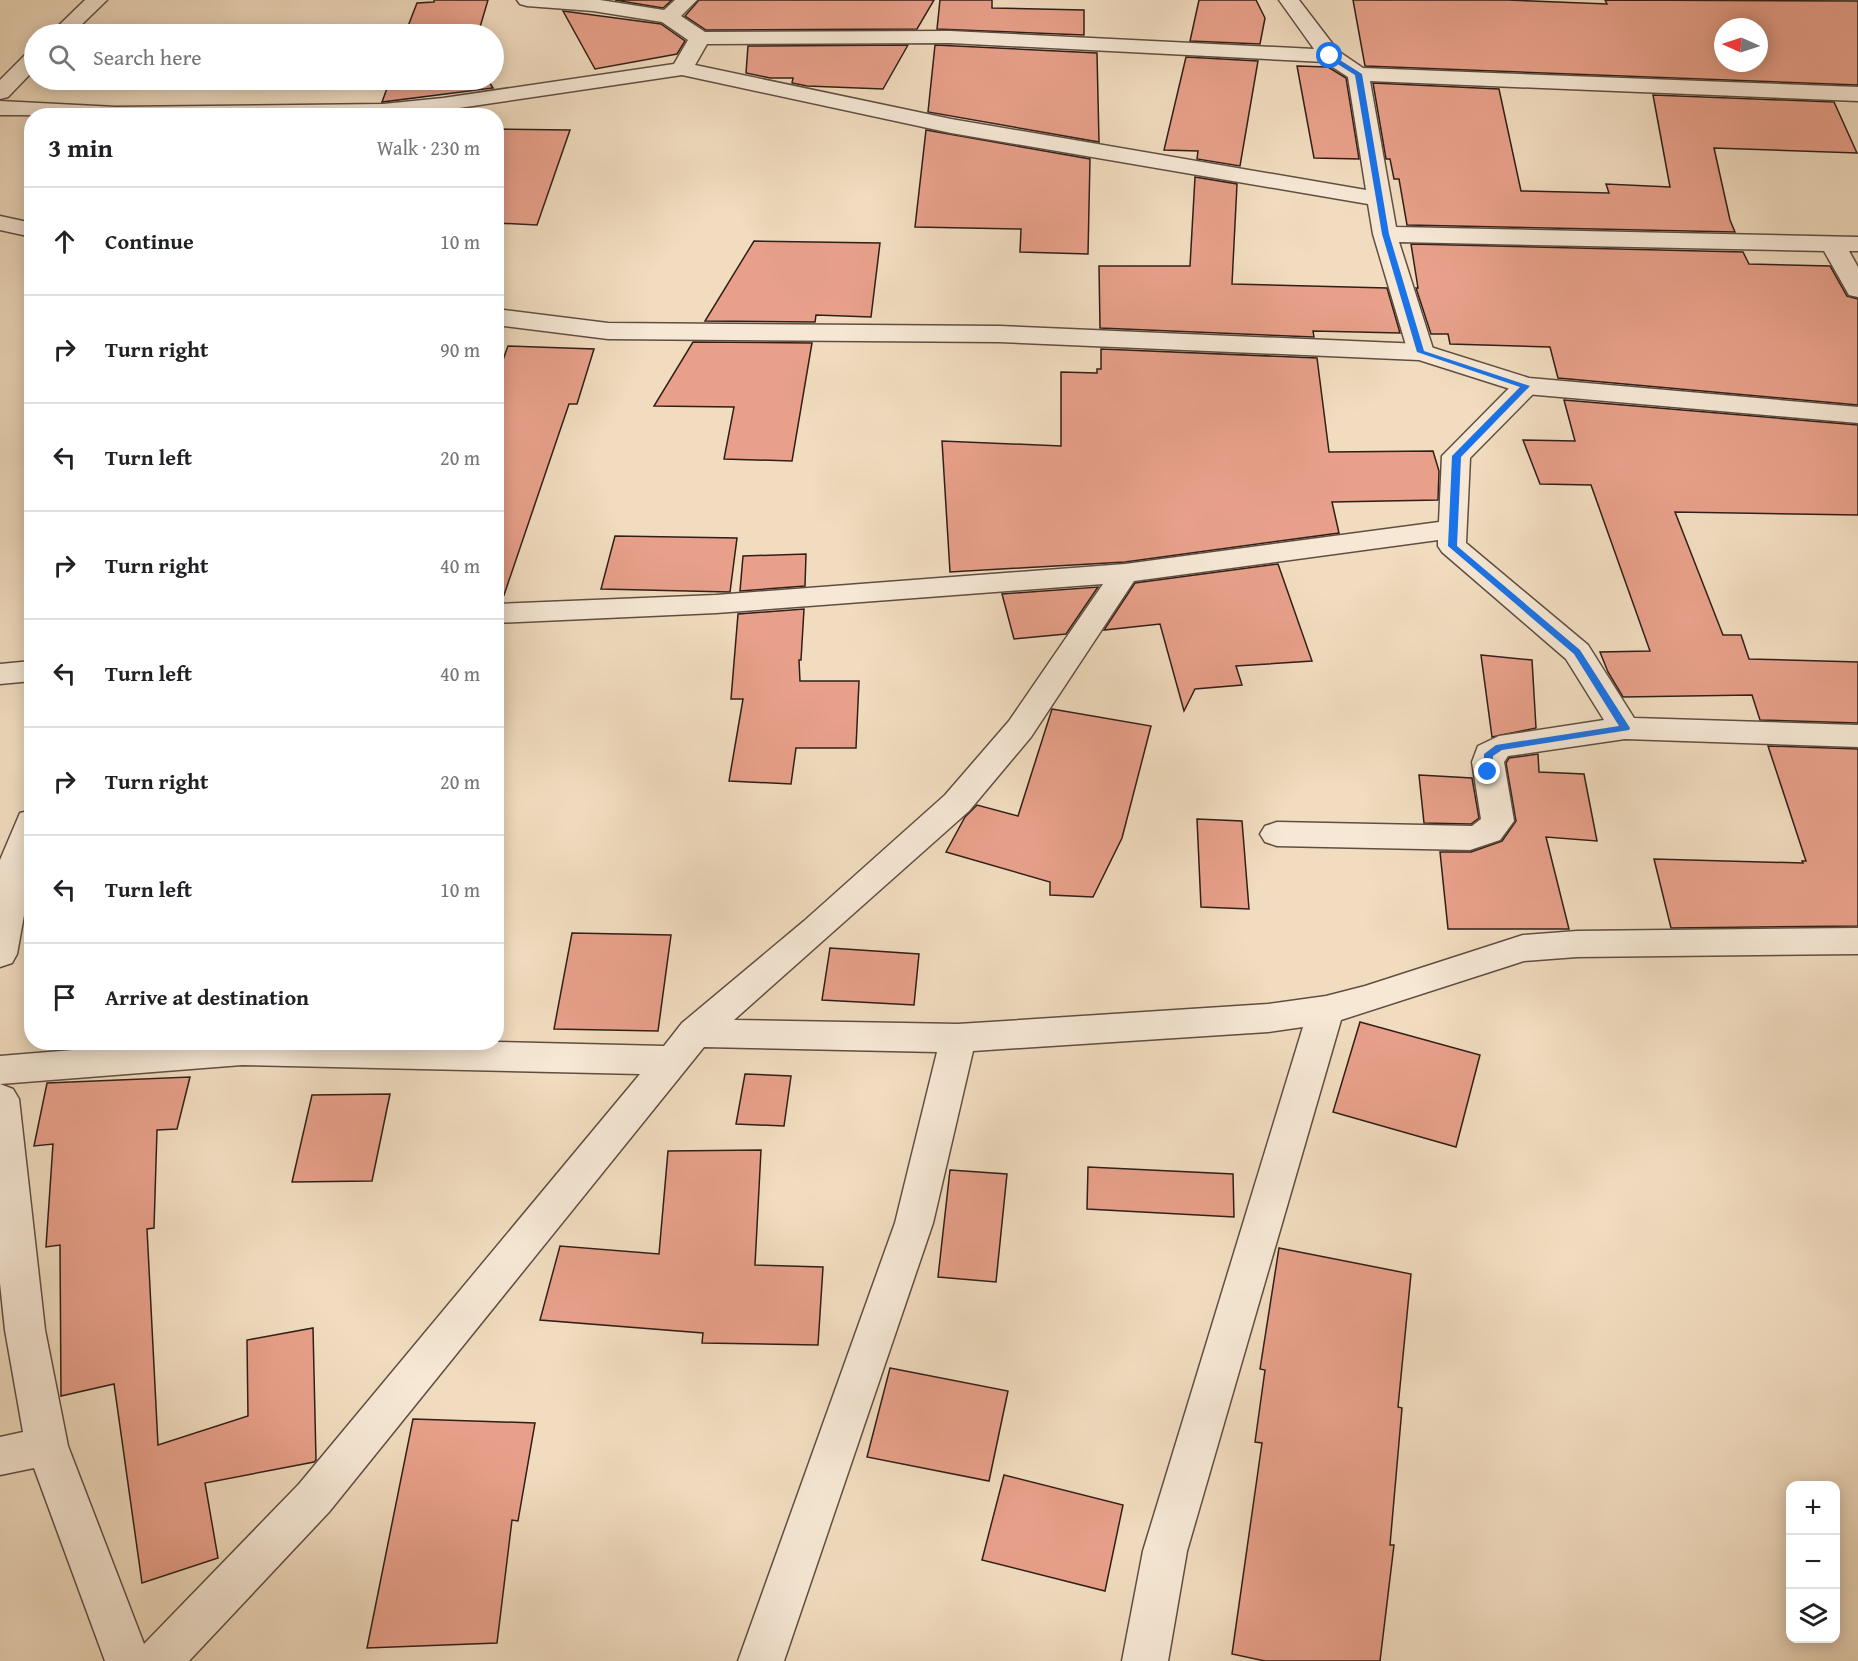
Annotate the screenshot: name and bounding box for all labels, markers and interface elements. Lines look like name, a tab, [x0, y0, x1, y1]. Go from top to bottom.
north arrow	[1714, 18, 1768, 72]
search box	[24, 24, 504, 90]
icon: search	[45, 41, 78, 74]
text: Search here	[93, 41, 202, 73]
route start	[1316, 42, 1342, 68]
text: 3 min	[48, 128, 113, 167]
text: Walk · 230 m	[377, 133, 480, 162]
icon: ahead	[48, 225, 81, 258]
text: Continue	[105, 225, 194, 257]
text: 10 m	[440, 227, 480, 256]
icon: right	[48, 333, 81, 366]
text: Turn right	[105, 333, 208, 365]
text: 90 m	[440, 335, 480, 364]
icon: left	[48, 441, 81, 474]
text: Turn left	[105, 441, 192, 473]
text: 20 m	[440, 443, 480, 472]
icon: right	[48, 549, 81, 582]
text: Turn right	[105, 549, 208, 581]
text: 40 m	[440, 551, 480, 580]
icon: left	[48, 657, 81, 690]
text: Turn left	[105, 657, 192, 689]
text: 40 m	[440, 659, 480, 688]
route end	[1474, 758, 1500, 784]
icon: right	[48, 765, 81, 798]
text: Turn right	[105, 765, 208, 797]
text: 20 m	[440, 767, 480, 796]
icon: left	[48, 873, 81, 906]
text: Turn left	[105, 873, 192, 905]
text: 10 m	[440, 875, 480, 904]
icon: arrive	[48, 981, 81, 1014]
text: Arrive at destination	[105, 981, 309, 1013]
map controls	[1786, 1481, 1840, 1643]
button: +	[1786, 1481, 1840, 1535]
button: −	[1786, 1535, 1840, 1589]
button: layers	[1786, 1589, 1840, 1643]

